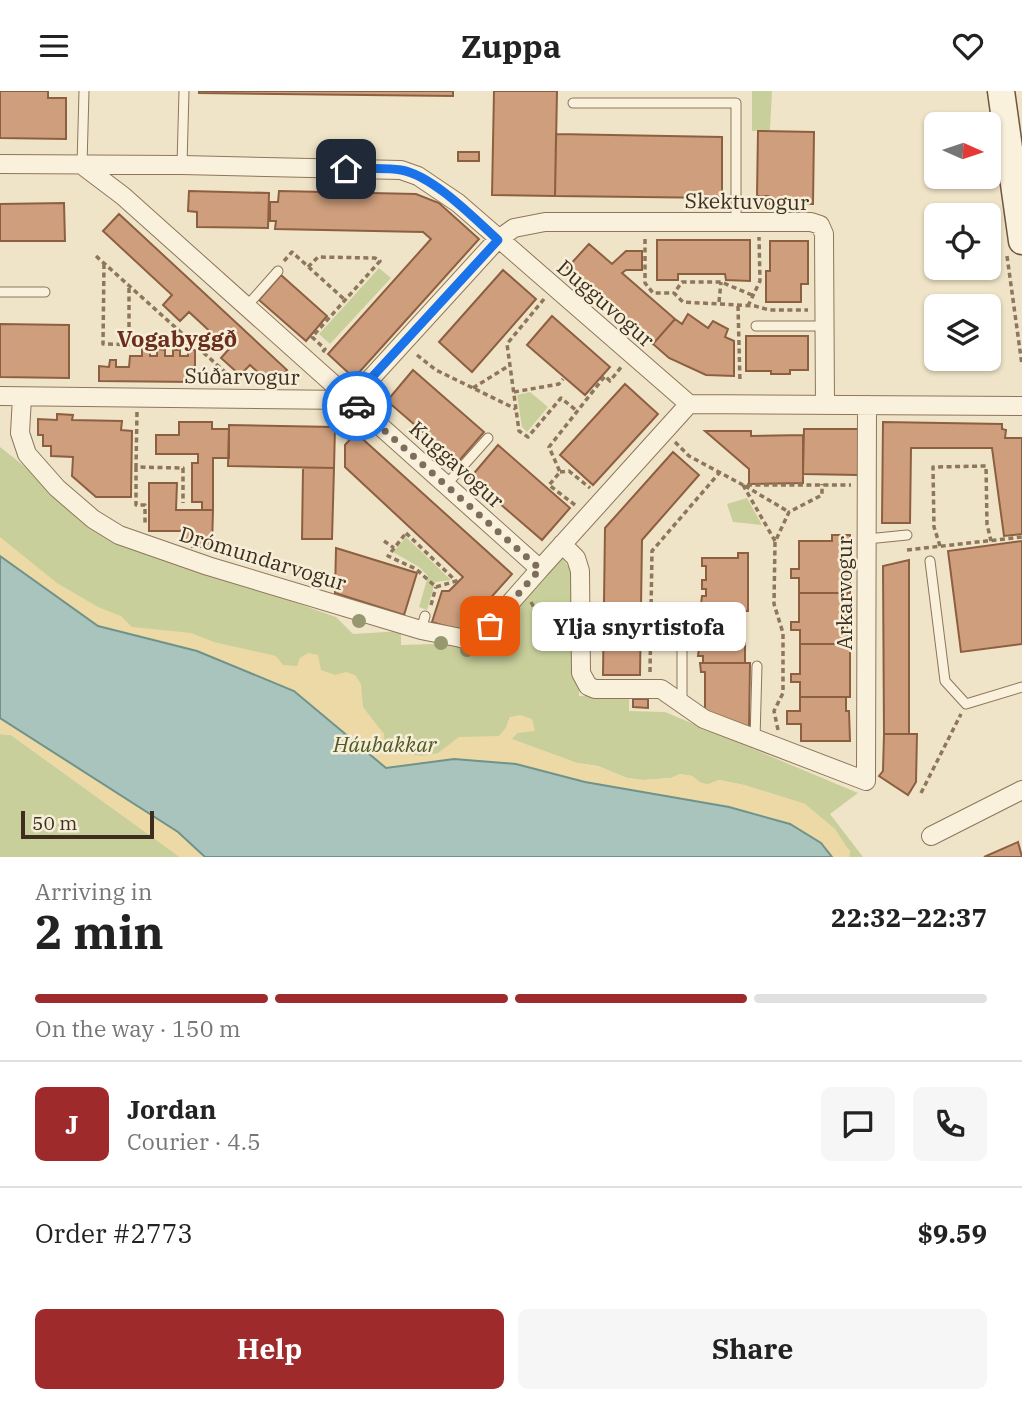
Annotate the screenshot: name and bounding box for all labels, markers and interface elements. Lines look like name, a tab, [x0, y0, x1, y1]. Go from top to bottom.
text: Zuppa	[461, 25, 561, 67]
icon: menu	[35, 27, 73, 65]
icon: heart	[949, 27, 987, 65]
north arrow	[924, 112, 1001, 189]
map controls	[924, 112, 1001, 371]
pin	[316, 139, 376, 199]
icon: home	[327, 150, 365, 188]
street label: Skektuvogur	[684, 186, 810, 216]
button: locate	[924, 203, 1001, 280]
street label: Dugguvogur	[551, 253, 661, 353]
button: layers	[924, 294, 1001, 371]
district label: Vogabyggð	[117, 323, 237, 353]
street label: Súðarvogur	[184, 361, 301, 391]
courier	[322, 371, 392, 441]
icon: car	[338, 387, 376, 425]
street label: Kuggavogur	[404, 414, 511, 514]
street label: Drómundarvogur	[176, 519, 351, 597]
street label: Arkarvogur	[830, 535, 858, 650]
pin	[460, 596, 520, 656]
callout: Ylja snyrtistofa	[532, 601, 746, 651]
icon: bag	[471, 607, 509, 645]
text: Ylja snyrtistofa	[553, 611, 725, 641]
park label: Háubakkar	[332, 730, 438, 758]
scale bar	[21, 808, 154, 840]
text: 50 m	[32, 811, 77, 835]
text: Arriving in	[35, 876, 152, 906]
text: 22:32–22:37	[831, 900, 987, 934]
text: 2 min	[35, 902, 164, 962]
text: On the way · 150 m	[35, 1013, 241, 1043]
button: chat	[821, 1087, 895, 1161]
button: phone	[913, 1087, 987, 1161]
text: Jordan	[127, 1092, 217, 1126]
text: J	[65, 1107, 79, 1141]
text: Courier · 4.5	[127, 1126, 261, 1156]
text: Order #2773	[35, 1216, 193, 1250]
text: $9.59	[917, 1216, 987, 1250]
button: Help	[35, 1309, 504, 1389]
button: Share	[518, 1309, 987, 1389]

